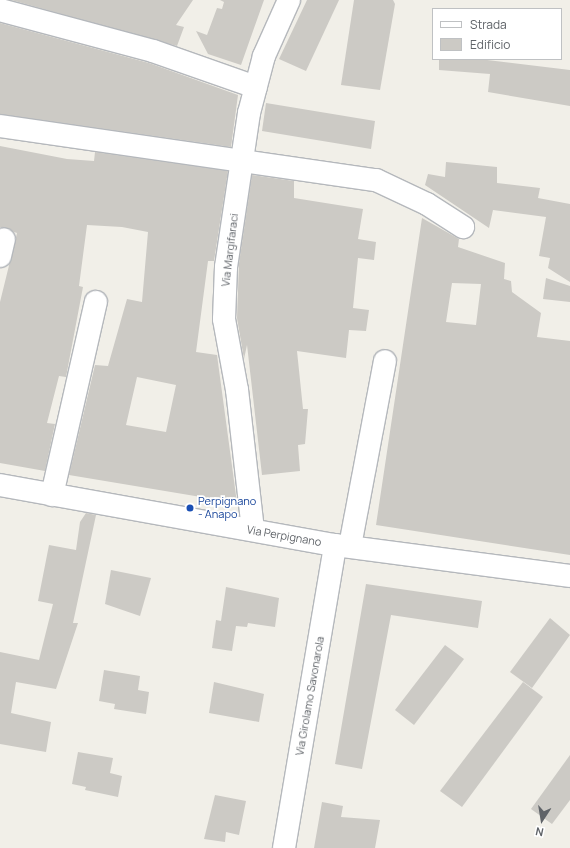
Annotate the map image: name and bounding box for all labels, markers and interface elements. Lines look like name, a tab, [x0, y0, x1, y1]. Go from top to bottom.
legend	[432, 8, 562, 60]
text: Strada	[470, 16, 507, 33]
text: Edificio	[470, 36, 510, 53]
street label: Via Margifaraci	[219, 213, 241, 287]
place label: Perpignano - Anapo	[198, 495, 256, 521]
marker: Perpignano - Anapo	[185, 503, 195, 513]
street label: Via Perpignano	[246, 523, 322, 549]
street label: Via Girolamo Savonarola	[293, 635, 327, 757]
north arrow	[522, 800, 562, 840]
text: N	[534, 824, 545, 840]

